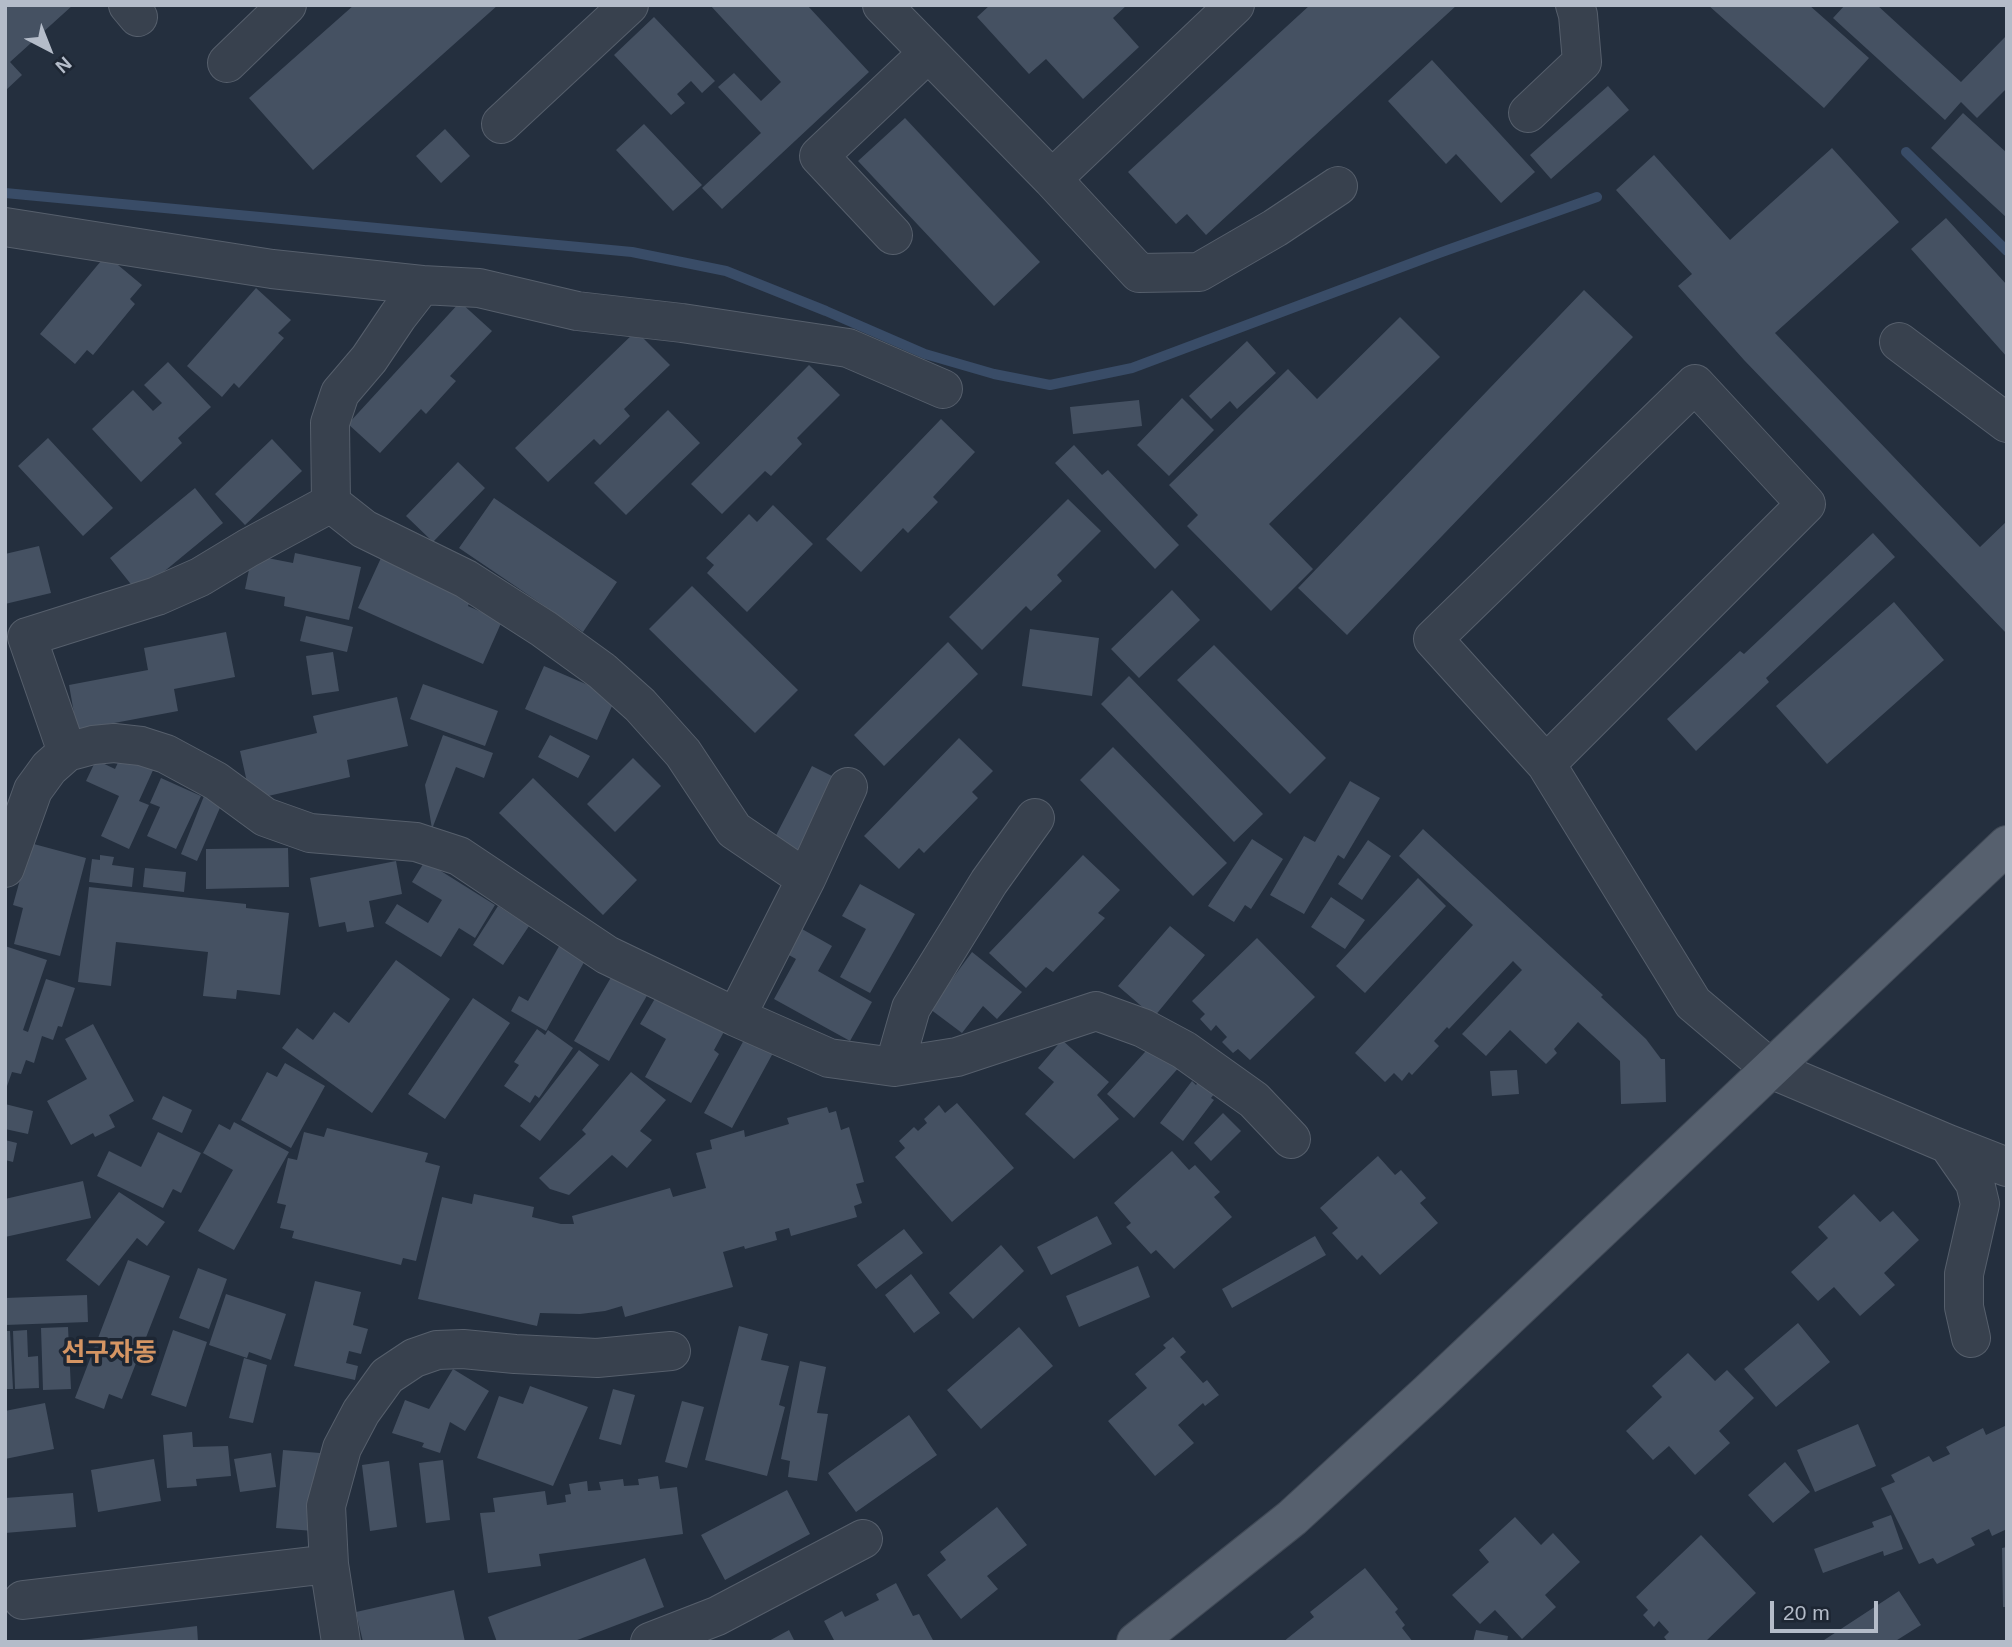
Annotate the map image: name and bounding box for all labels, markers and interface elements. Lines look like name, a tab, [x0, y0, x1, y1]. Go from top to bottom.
north arrow	[14, 14, 84, 84]
text: N	[51, 53, 76, 77]
district label: 선구자동	[61, 1338, 157, 1370]
scale bar	[1774, 1588, 1882, 1632]
text: 20 m	[1783, 1601, 1830, 1624]

